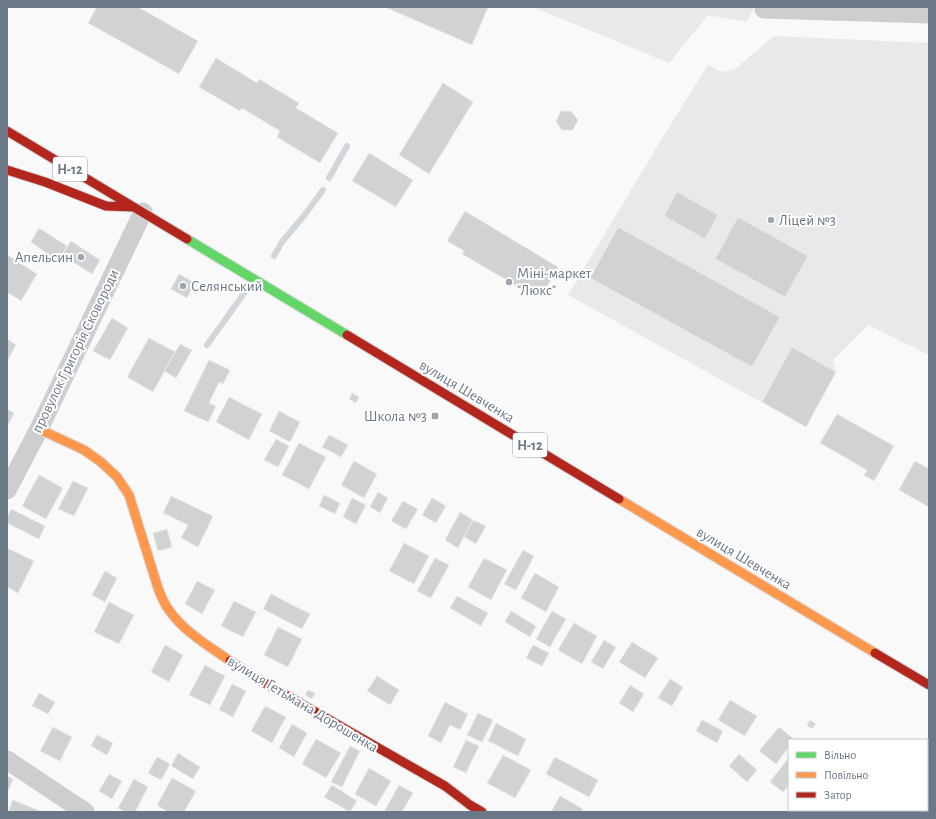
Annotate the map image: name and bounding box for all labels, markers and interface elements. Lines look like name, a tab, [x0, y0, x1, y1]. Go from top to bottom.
road number: Н-12	[53, 157, 87, 181]
place label: Ліцей №3	[779, 213, 836, 228]
marker: Ліцей №3	[766, 215, 776, 225]
place label: Апельсин	[15, 250, 73, 265]
marker: Апельсин	[76, 252, 86, 262]
place label: Міні-маркет "Люкс"	[517, 266, 592, 298]
street label: провулок Григорія Сковороди	[29, 267, 122, 435]
marker: Міні-маркет "Люкс"	[504, 277, 514, 287]
place label: Селянський	[191, 279, 263, 294]
marker: Селянський	[178, 281, 188, 291]
street label: вулиця Шевченка	[417, 357, 517, 426]
place label: Школа №3	[364, 409, 427, 424]
marker: Школа №3	[430, 411, 440, 421]
road number: Н-12	[513, 433, 547, 457]
street label: вулиця Шевченка	[694, 524, 794, 593]
street label: вулиця Гетьмана Дорошенка	[225, 654, 381, 755]
legend	[788, 739, 928, 811]
text: Вільно	[824, 749, 856, 761]
text: Повільно	[824, 769, 869, 781]
text: Затор	[824, 789, 852, 801]

